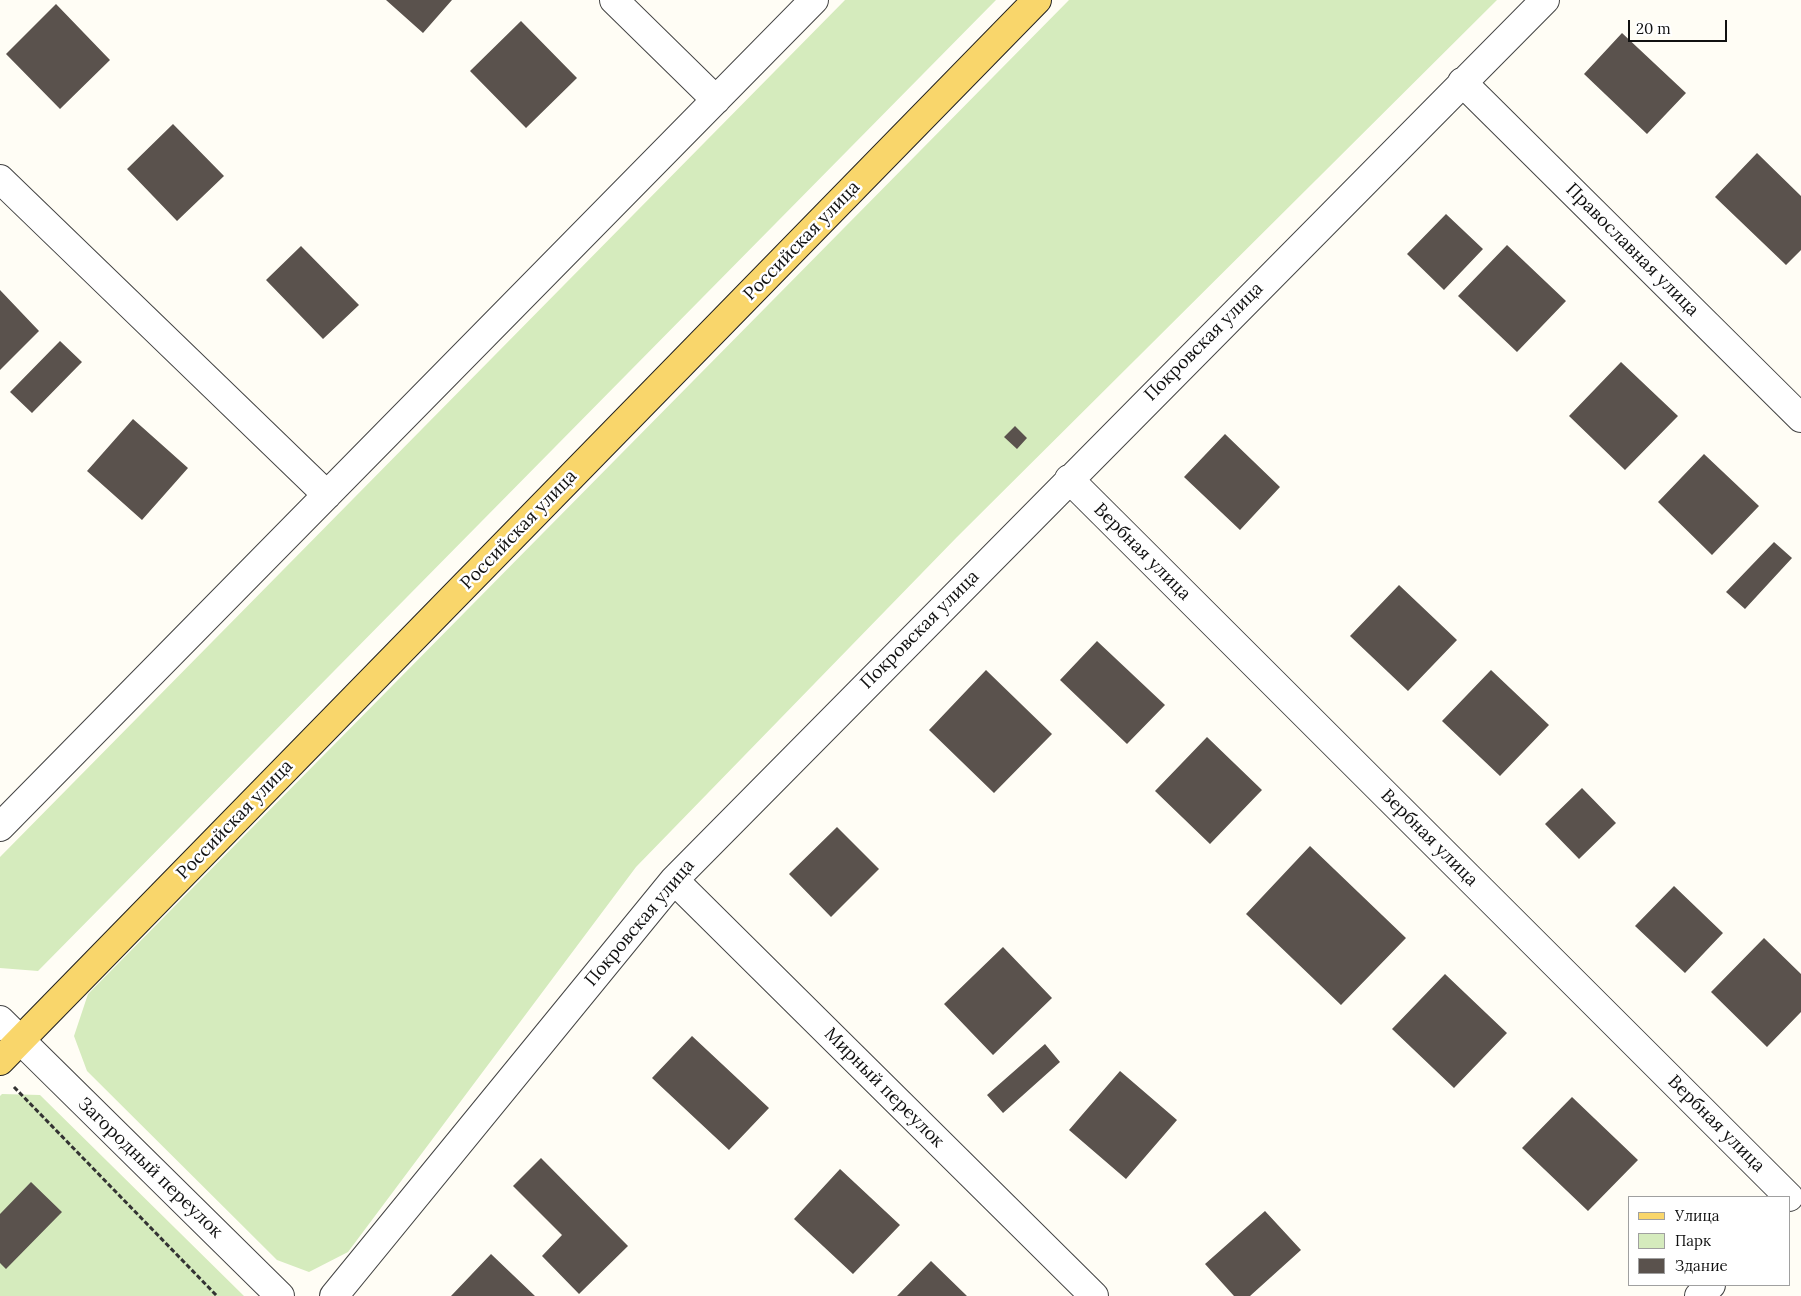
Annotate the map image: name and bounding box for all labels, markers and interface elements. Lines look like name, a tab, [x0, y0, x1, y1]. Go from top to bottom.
scale bar	[1631, 10, 1730, 42]
text: 20 m	[1636, 19, 1671, 38]
street label: Российская улица	[739, 177, 865, 305]
street label: Православная улица	[1561, 179, 1703, 321]
street label: Покровская улица	[1140, 278, 1268, 406]
street label: Российская улица	[456, 466, 582, 594]
street label: Вербная улица	[1089, 499, 1195, 605]
street label: Покровская улица	[856, 566, 984, 694]
street label: Российская улица	[172, 756, 298, 884]
street label: Вербная улица	[1376, 785, 1482, 891]
street label: Покровская улица	[581, 855, 699, 991]
street label: Мирный переулок	[820, 1024, 948, 1152]
street label: Вербная улица	[1663, 1071, 1769, 1177]
street label: Загородный переулок	[73, 1093, 227, 1243]
legend	[1628, 1196, 1791, 1286]
text: Улица	[1675, 1206, 1719, 1225]
text: Парк	[1675, 1231, 1711, 1250]
text: Здание	[1675, 1256, 1728, 1275]

